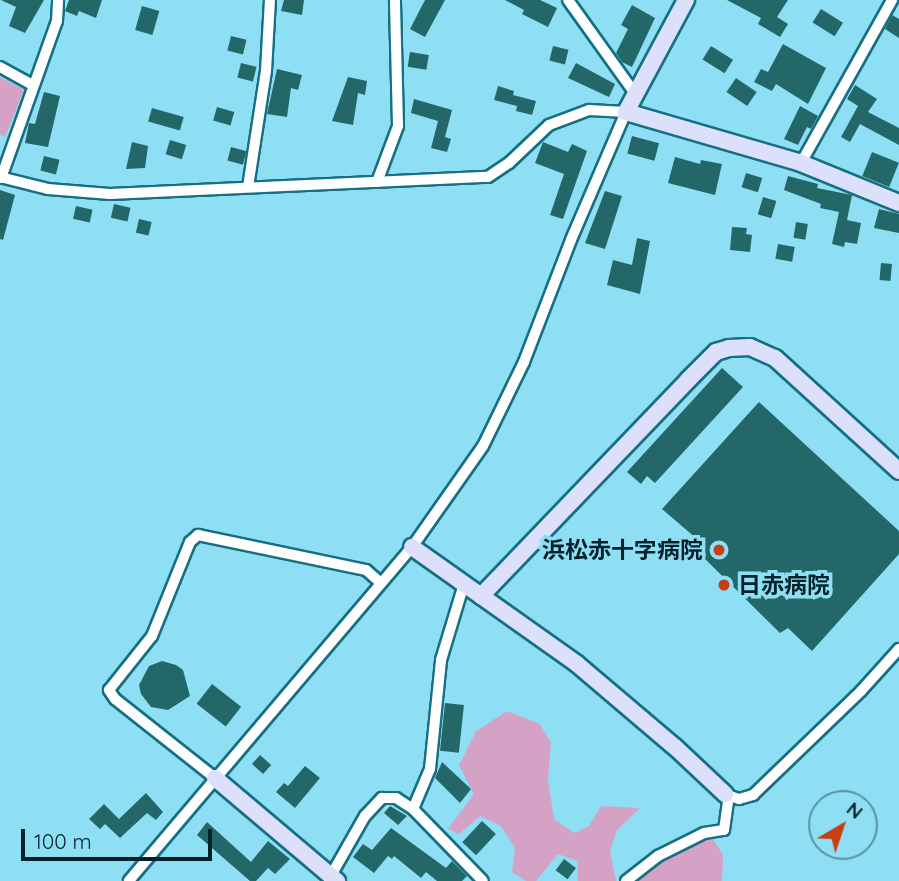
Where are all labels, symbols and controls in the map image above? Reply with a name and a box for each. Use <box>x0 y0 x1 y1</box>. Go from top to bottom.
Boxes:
place label: 浜松赤十字病院 <box>542 536 703 564</box>
marker: 浜松赤十字病院 <box>709 540 729 560</box>
place label: 日赤病院 <box>738 571 830 599</box>
marker: 日赤病院 <box>716 577 732 593</box>
north arrow <box>808 790 878 860</box>
text: N <box>842 797 868 824</box>
scale bar <box>24 814 215 858</box>
text: 100 m <box>34 828 92 854</box>

